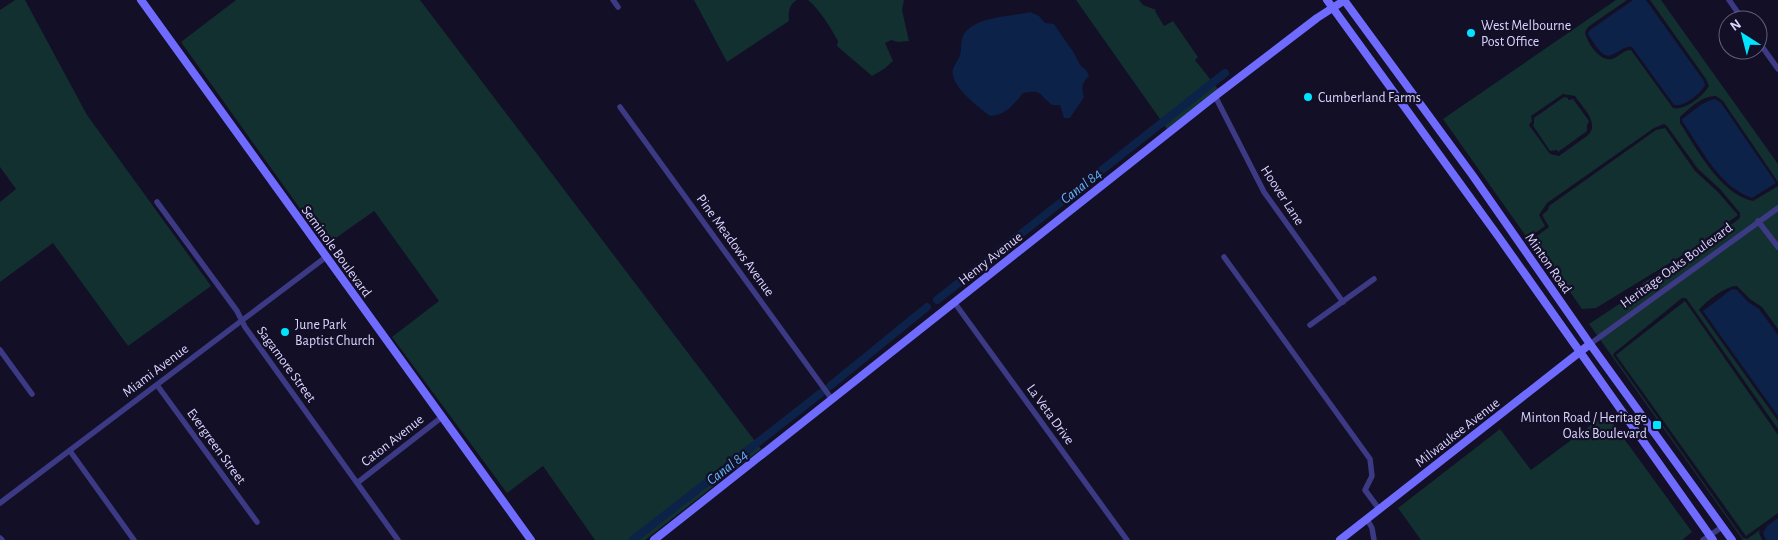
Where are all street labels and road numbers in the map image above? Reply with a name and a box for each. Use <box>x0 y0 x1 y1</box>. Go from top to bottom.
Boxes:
street label: Hoover Lane <box>1258 163 1306 228</box>
street label: Pine Meadows Avenue <box>694 192 777 299</box>
street label: Seminole Boulevard <box>299 203 374 300</box>
street label: Heritage Oaks Boulevard <box>1618 221 1735 311</box>
street label: Henry Avenue <box>956 230 1025 288</box>
street label: Minton Road <box>1522 231 1574 296</box>
street label: Sagamore Street <box>254 324 319 406</box>
street label: Miami Avenue <box>120 342 191 400</box>
street label: La Veta Drive <box>1024 382 1077 447</box>
street label: Milwaukee Avenue <box>1413 396 1502 470</box>
street label: Evergreen Street <box>184 406 249 487</box>
street label: Caton Avenue <box>359 412 427 469</box>

